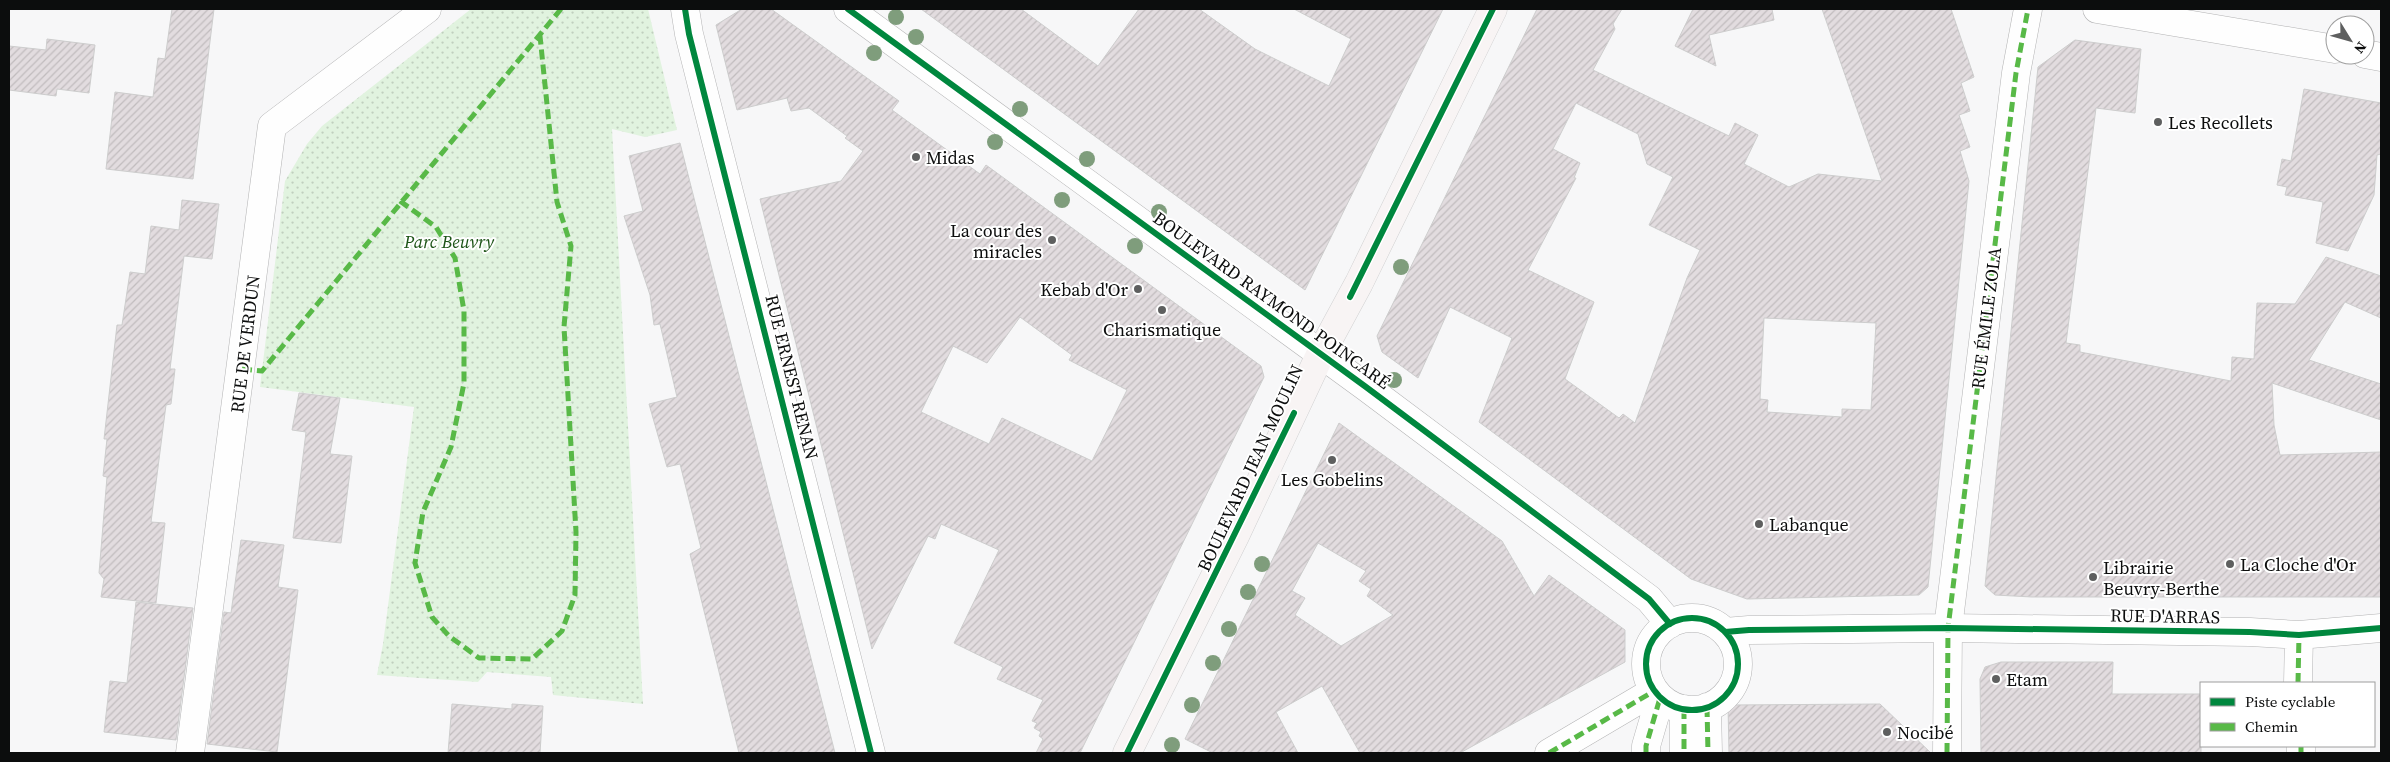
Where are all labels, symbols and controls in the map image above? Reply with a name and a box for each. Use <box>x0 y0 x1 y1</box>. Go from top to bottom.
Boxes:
north arrow <box>2325 15 2375 65</box>
text: N <box>2349 38 2371 58</box>
place label: Les Recollets <box>2168 110 2273 135</box>
marker: Les Recollets <box>2152 116 2164 128</box>
place label: Midas <box>926 145 975 170</box>
marker: Midas <box>910 151 922 163</box>
street label: BOULEVARD RAYMOND POINCARÉ <box>1148 205 1396 395</box>
place label: La cour des miracles <box>950 218 1042 264</box>
park label: Parc Beuvry <box>403 229 494 254</box>
marker: La cour des miracles <box>1046 234 1058 246</box>
street label: RUE ÉMILE ZOLA <box>1965 246 2007 390</box>
street label: RUE DE VERDUN <box>224 274 266 414</box>
place label: Kebab d'Or <box>1040 277 1128 302</box>
marker: Kebab d'Or <box>1132 283 1144 295</box>
street label: RUE ERNEST RENAN <box>759 292 825 462</box>
marker: Charismatique <box>1156 304 1168 316</box>
place label: Charismatique <box>1103 317 1221 342</box>
street label: BOULEVARD JEAN MOULIN <box>1191 360 1309 576</box>
marker: Les Gobelins <box>1326 454 1338 466</box>
place label: Les Gobelins <box>1281 467 1384 492</box>
place label: Labanque <box>1769 512 1849 537</box>
marker: Labanque <box>1753 518 1765 530</box>
place label: La Cloche d'Or <box>2240 552 2357 577</box>
place label: Librairie Beuvry-Berthe <box>2103 555 2219 601</box>
marker: La Cloche d'Or <box>2224 558 2236 570</box>
marker: Librairie Beuvry-Berthe <box>2087 571 2099 583</box>
street label: RUE D'ARRAS <box>2110 603 2220 629</box>
place label: Etam <box>2006 667 2048 692</box>
marker: Etam <box>1990 673 2002 685</box>
legend <box>2200 682 2375 747</box>
text: Piste cyclable <box>2245 691 2336 712</box>
text: Chemin <box>2245 716 2298 737</box>
place label: Nocibé <box>1897 720 1954 745</box>
marker: Nocibé <box>1881 726 1893 738</box>

